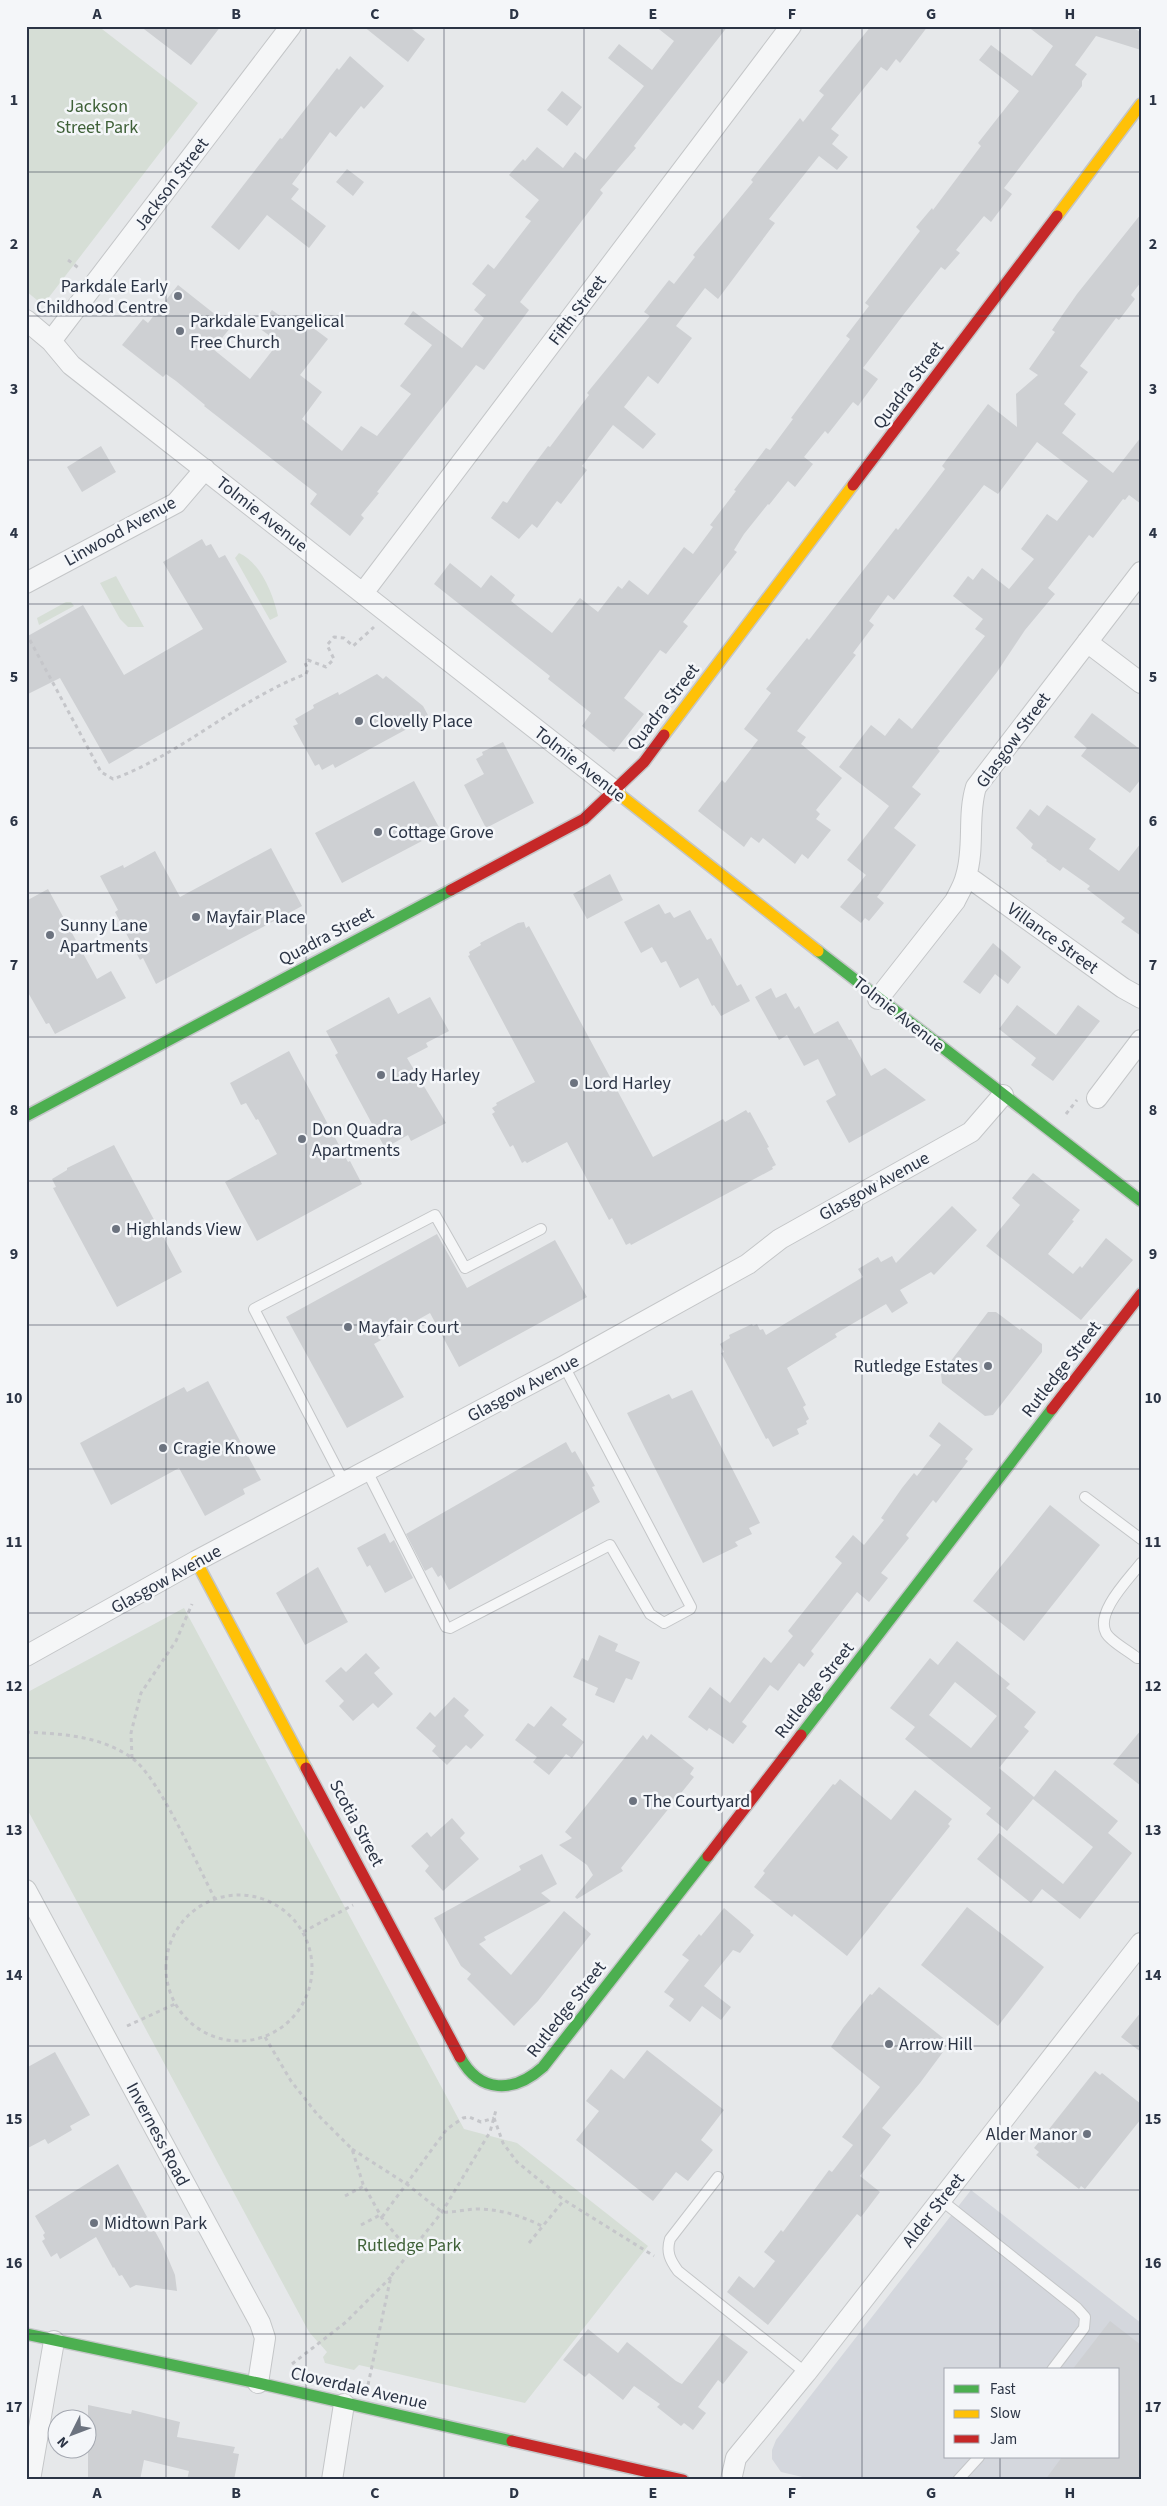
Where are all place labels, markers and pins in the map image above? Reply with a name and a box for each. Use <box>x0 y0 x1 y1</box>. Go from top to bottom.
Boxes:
place label: Parkdale Early Childhood Centre <box>36 274 169 320</box>
marker: Parkdale Early Childhood Centre <box>172 290 184 302</box>
place label: Parkdale Evangelical Free Church <box>190 309 344 355</box>
marker: Parkdale Evangelical Free Church <box>174 325 186 337</box>
place label: Clovelly Place <box>369 709 473 734</box>
marker: Clovelly Place <box>353 715 365 727</box>
place label: Cottage Grove <box>388 820 494 845</box>
marker: Cottage Grove <box>372 826 384 838</box>
place label: Mayfair Place <box>206 905 305 930</box>
marker: Mayfair Place <box>190 911 202 923</box>
place label: Sunny Lane Apartments <box>60 913 148 959</box>
marker: Sunny Lane Apartments <box>44 929 56 941</box>
place label: Lady Harley <box>391 1063 480 1088</box>
marker: Lady Harley <box>375 1069 387 1081</box>
place label: Lord Harley <box>584 1071 672 1096</box>
marker: Lord Harley <box>568 1077 580 1089</box>
place label: Don Quadra Apartments <box>312 1117 402 1163</box>
marker: Don Quadra Apartments <box>296 1133 308 1145</box>
place label: Highlands View <box>126 1217 241 1242</box>
marker: Highlands View <box>110 1223 122 1235</box>
place label: Mayfair Court <box>358 1315 459 1340</box>
marker: Mayfair Court <box>342 1321 354 1333</box>
place label: Rutledge Estates <box>854 1354 978 1379</box>
marker: Rutledge Estates <box>982 1360 994 1372</box>
place label: Cragie Knowe <box>173 1436 276 1461</box>
marker: Cragie Knowe <box>157 1442 169 1454</box>
place label: The Courtyard <box>643 1789 750 1814</box>
marker: The Courtyard <box>627 1795 639 1807</box>
place label: Arrow Hill <box>899 2032 973 2057</box>
marker: Arrow Hill <box>883 2038 895 2050</box>
place label: Alder Manor <box>986 2122 1078 2147</box>
marker: Alder Manor <box>1081 2128 1093 2140</box>
place label: Midtown Park <box>104 2211 207 2236</box>
marker: Midtown Park <box>88 2217 100 2229</box>

